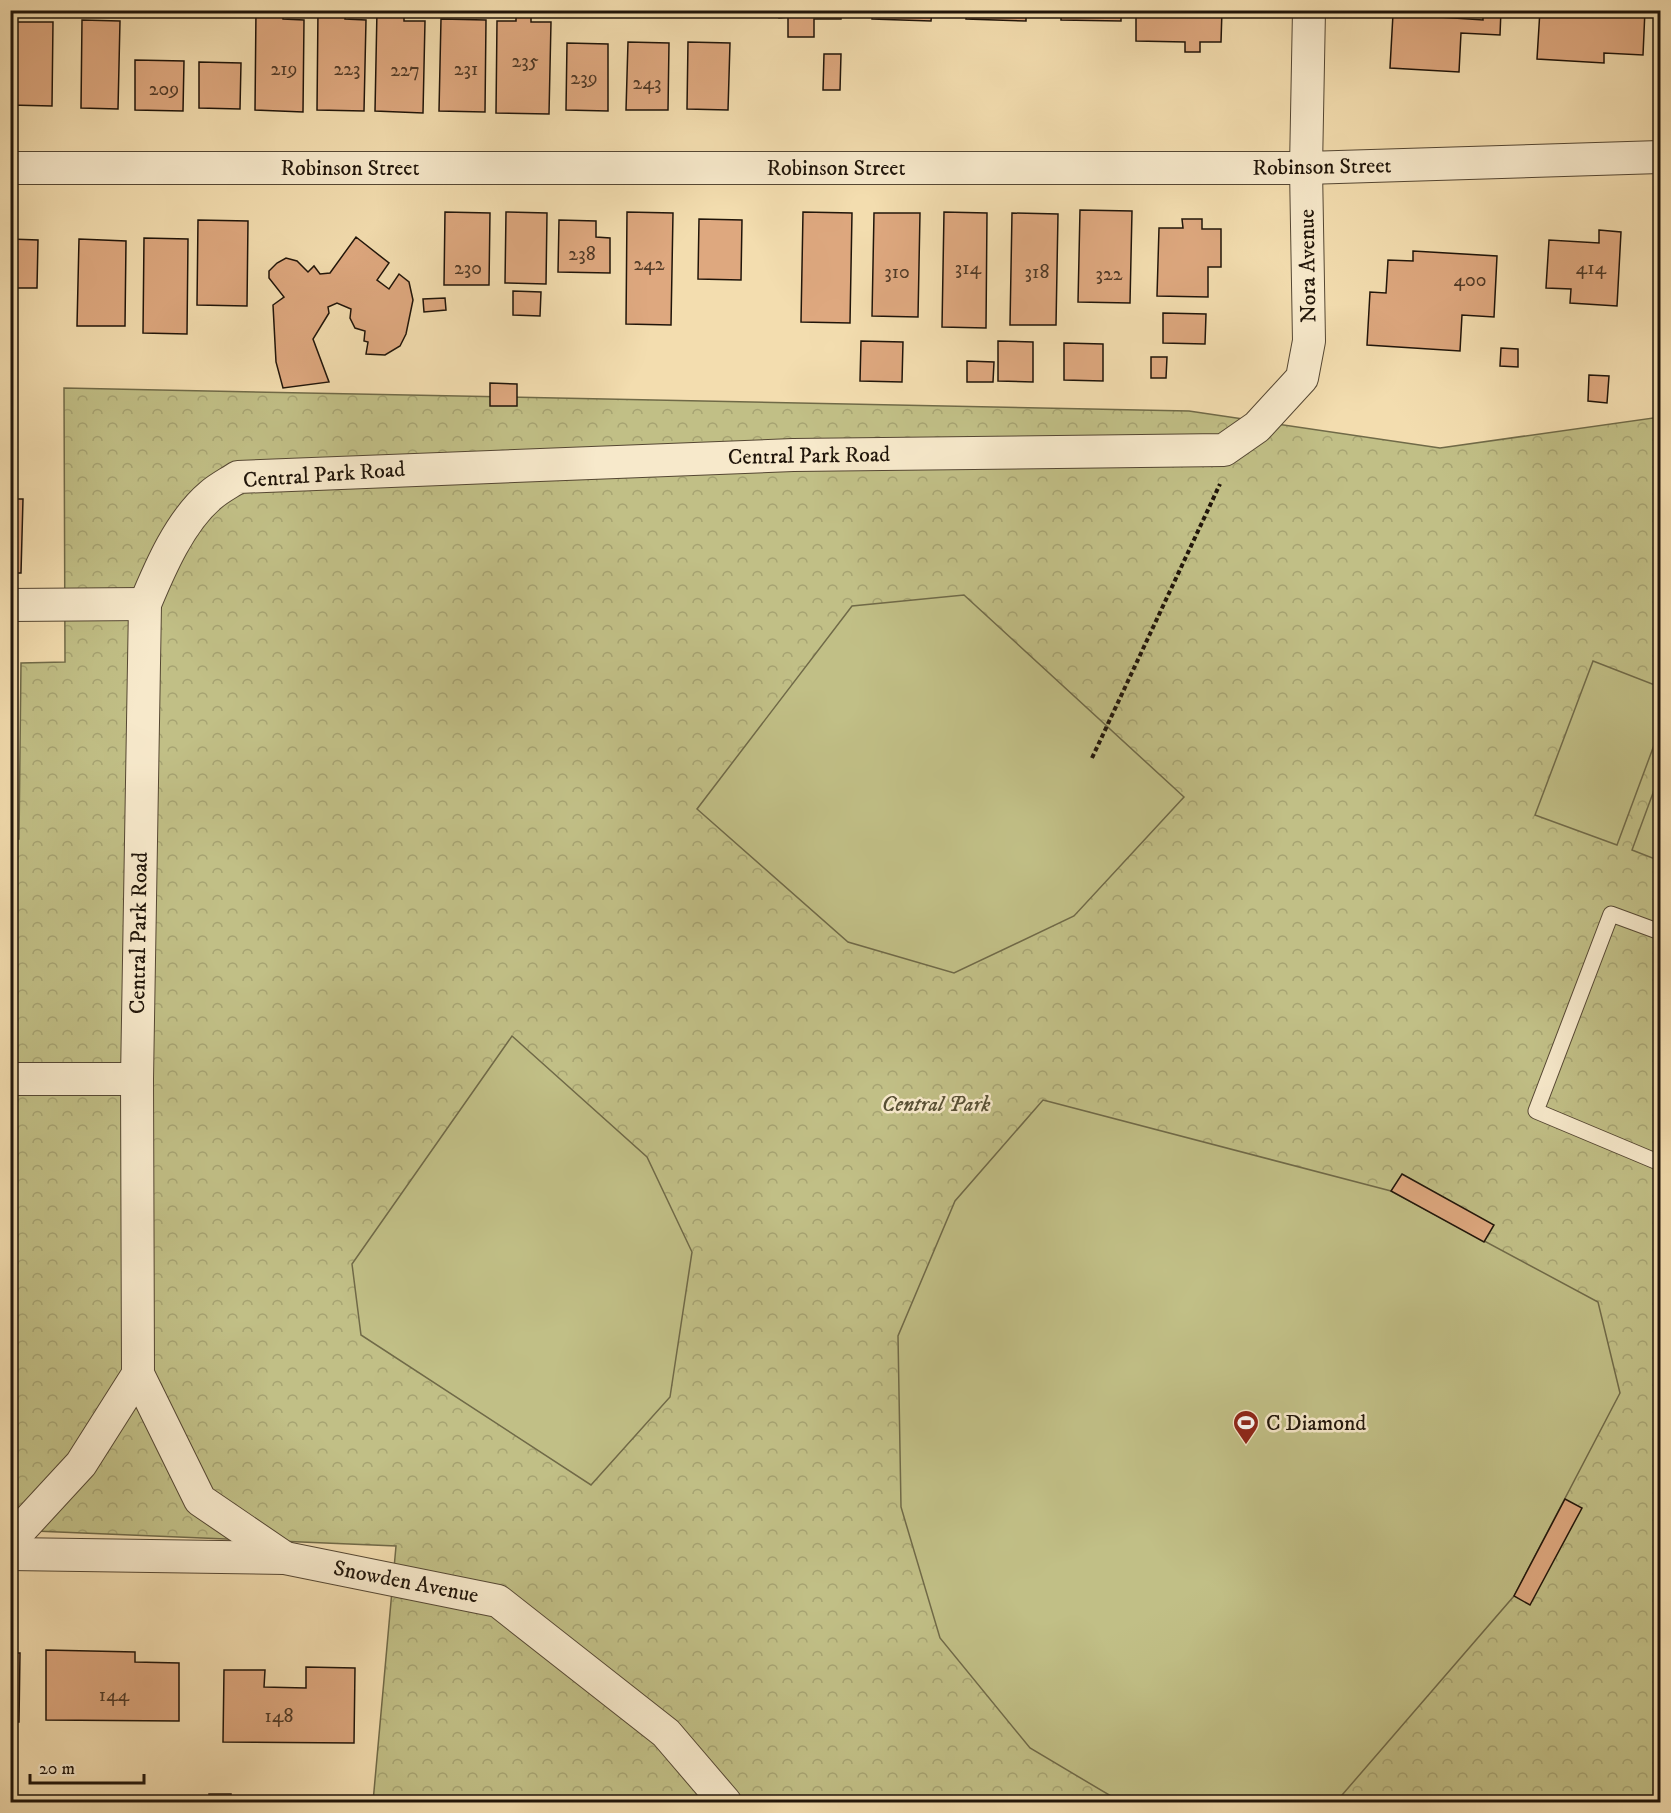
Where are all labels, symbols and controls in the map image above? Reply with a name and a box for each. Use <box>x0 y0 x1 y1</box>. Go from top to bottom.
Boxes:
house number: 235 <box>511 49 539 74</box>
house number: 219 <box>270 57 298 82</box>
house number: 223 <box>333 57 361 82</box>
house number: 231 <box>454 57 478 82</box>
house number: 227 <box>390 58 420 83</box>
house number: 239 <box>570 66 598 91</box>
house number: 243 <box>633 71 661 96</box>
house number: 209 <box>149 77 179 102</box>
street label: Robinson Street <box>1252 152 1392 182</box>
street label: Robinson Street <box>281 155 420 182</box>
street label: Robinson Street <box>767 155 906 182</box>
street label: Nora Avenue <box>1294 209 1322 323</box>
house number: 238 <box>568 242 596 267</box>
house number: 242 <box>633 252 665 277</box>
house number: 230 <box>454 256 482 281</box>
house number: 314 <box>955 256 982 281</box>
house number: 414 <box>1576 256 1607 281</box>
house number: 310 <box>884 260 910 285</box>
house number: 318 <box>1025 260 1049 285</box>
house number: 322 <box>1095 262 1123 287</box>
house number: 400 <box>1453 268 1487 293</box>
street label: Central Park Road <box>728 441 890 471</box>
street label: Central Park Road <box>242 456 406 494</box>
street label: Central Park Road <box>124 852 154 1014</box>
park label: Central Park <box>882 1091 991 1118</box>
sports icon: C Diamond <box>1231 1408 1261 1446</box>
place label: C Diamond <box>1266 1410 1366 1437</box>
street label: Snowden Avenue <box>331 1555 481 1609</box>
house number: 144 <box>99 1683 130 1708</box>
house number: 148 <box>265 1704 293 1729</box>
scale bar <box>30 1747 144 1785</box>
text: 20 m <box>39 1758 75 1780</box>

